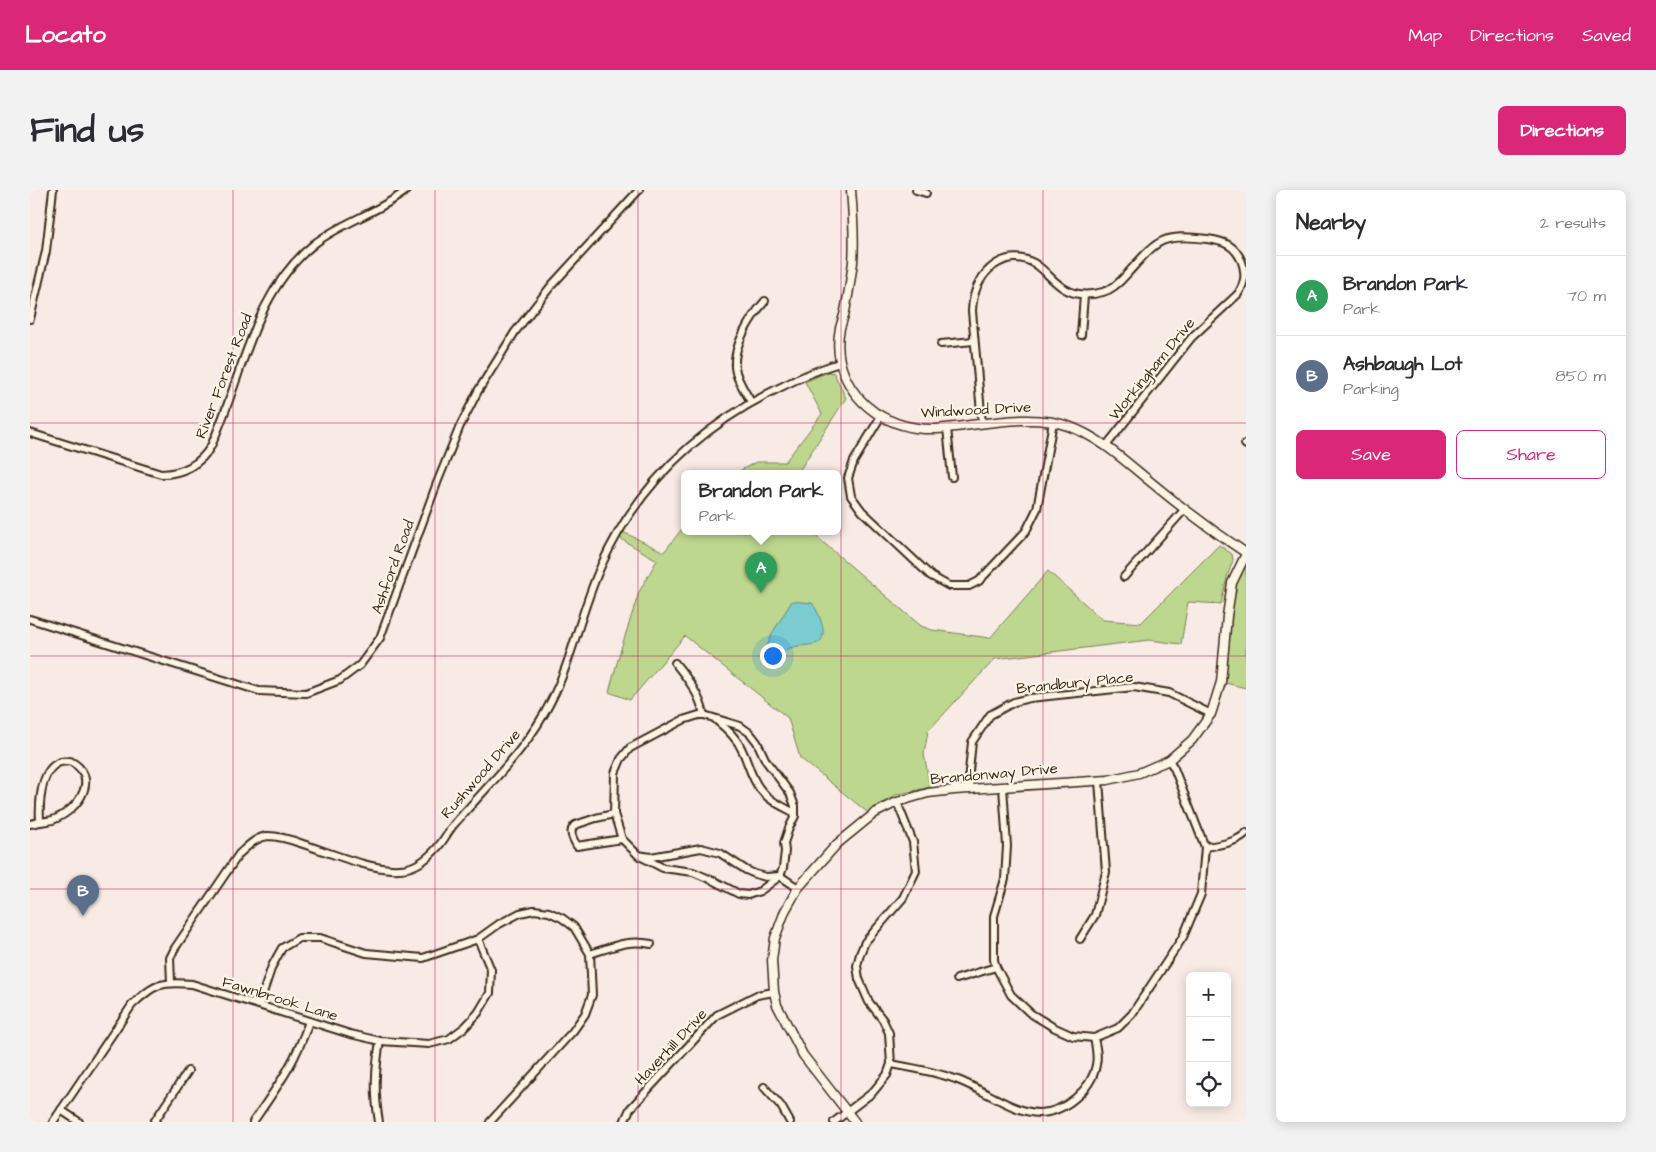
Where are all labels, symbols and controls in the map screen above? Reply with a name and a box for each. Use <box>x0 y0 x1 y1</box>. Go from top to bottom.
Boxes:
text: Locato <box>25 18 106 52</box>
text: Map <box>1408 23 1442 48</box>
text: Directions <box>1470 23 1554 48</box>
text: Saved <box>1582 23 1631 48</box>
text: Find us <box>30 106 144 155</box>
button: Directions <box>1498 106 1626 155</box>
text: Nearby <box>1296 208 1366 237</box>
text: 2 results <box>1540 212 1606 234</box>
text: Brandon Park <box>1343 271 1468 298</box>
text: A <box>1307 285 1317 307</box>
text: 70 m <box>1567 285 1606 307</box>
text: Park <box>1343 298 1380 320</box>
street label: River Forest Road <box>190 310 258 442</box>
street label: Workingham Drive <box>1104 313 1201 425</box>
text: Ashbaugh Lot <box>1343 351 1462 378</box>
text: B <box>1306 365 1318 387</box>
text: 850 m <box>1555 365 1606 387</box>
text: Parking <box>1343 378 1399 400</box>
street label: Windwood Drive <box>920 397 1032 423</box>
button: Save <box>1296 430 1446 479</box>
button: Share <box>1456 430 1606 479</box>
popup <box>681 470 841 535</box>
text: Brandon Park <box>699 478 823 505</box>
text: Park <box>699 505 736 527</box>
street label: Ashford Road <box>366 517 420 617</box>
pin: A <box>745 552 777 593</box>
your location <box>760 643 786 669</box>
street label: Brandbury Place <box>1015 666 1135 701</box>
street label: Rushwood Drive <box>436 725 526 823</box>
street label: Brandonway Drive <box>929 758 1059 791</box>
pin: B <box>67 875 99 916</box>
street label: Fawnbrook Lane <box>220 971 340 1027</box>
map controls <box>1186 972 1231 1107</box>
button: + <box>1186 972 1231 1017</box>
street label: Haverhill Drive <box>630 1004 712 1090</box>
button: − <box>1186 1017 1231 1062</box>
button: locate <box>1186 1062 1231 1107</box>

